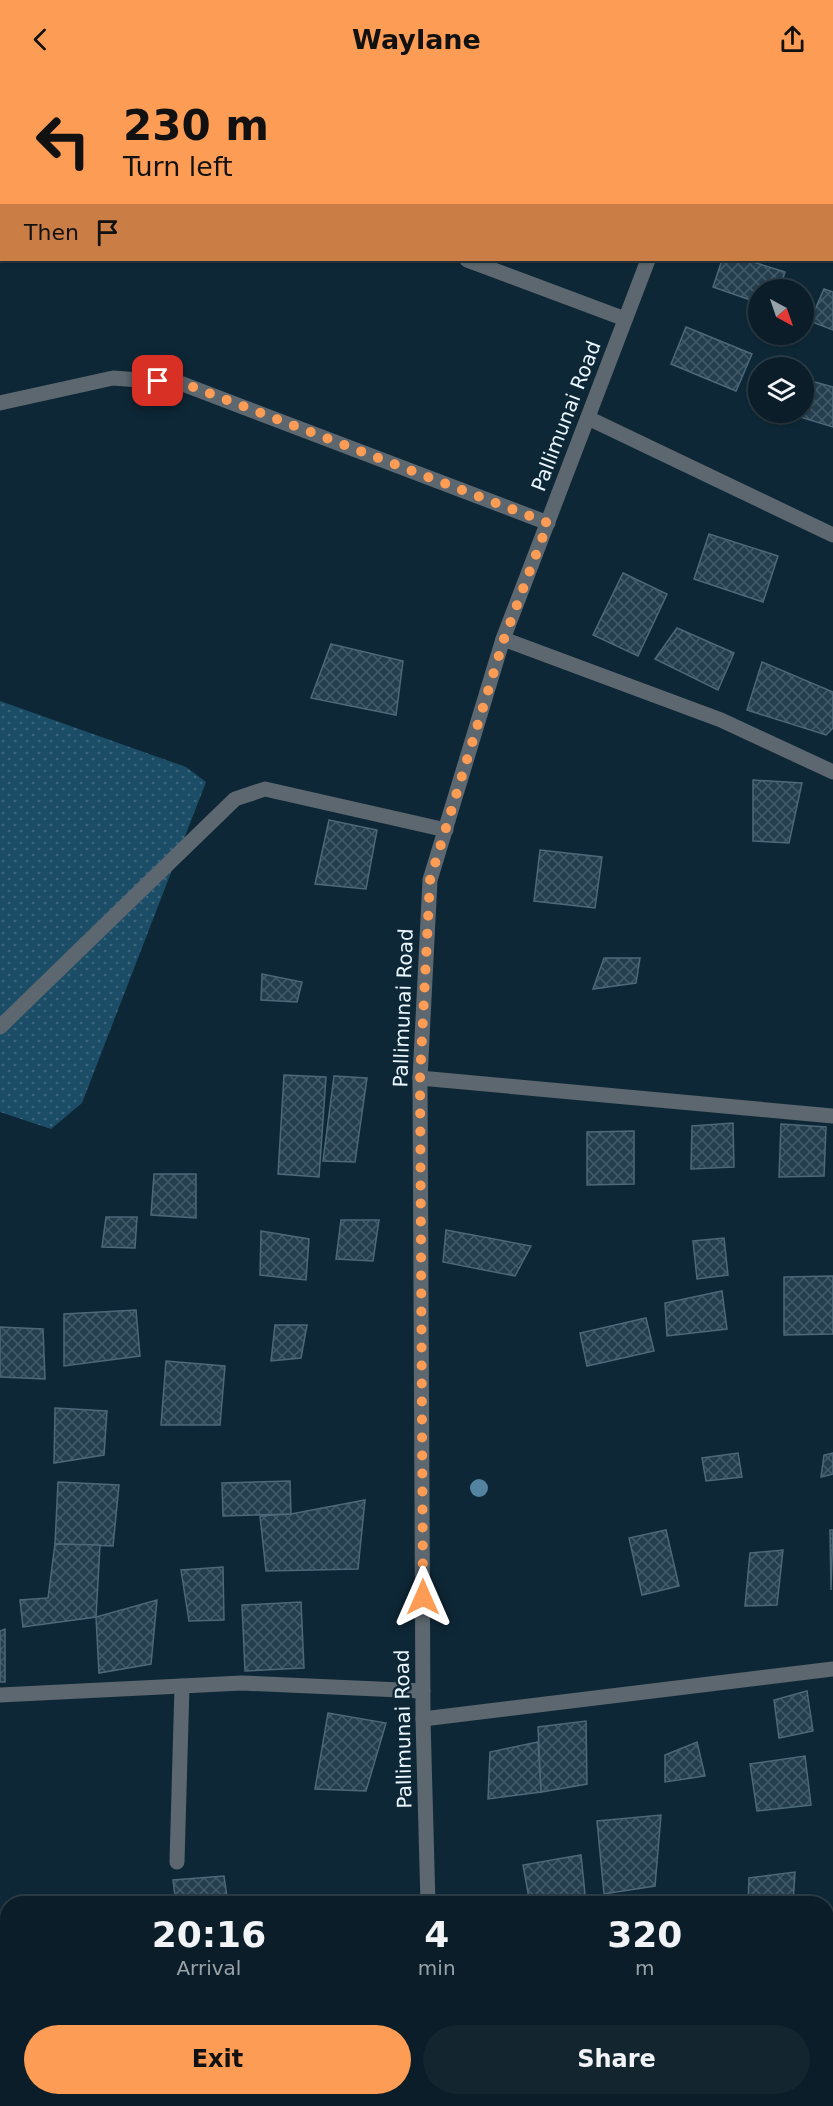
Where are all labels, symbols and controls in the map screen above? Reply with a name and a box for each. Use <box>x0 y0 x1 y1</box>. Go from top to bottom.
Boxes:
icon: back <box>24 23 57 56</box>
icon: share <box>776 23 809 56</box>
text: Waylane <box>352 24 481 55</box>
text: 230 m <box>123 101 269 150</box>
icon: left <box>24 102 102 180</box>
text: Turn left <box>123 151 233 182</box>
icon: arrive <box>91 216 124 249</box>
text: Then <box>24 220 79 245</box>
north arrow <box>748 279 814 345</box>
map controls <box>748 279 814 423</box>
street label: Pallimunai Road <box>526 337 606 495</box>
pin <box>132 355 183 406</box>
button: layers <box>748 357 814 423</box>
icon: arrive <box>141 364 174 397</box>
street label: Pallimunai Road <box>388 928 418 1088</box>
position arrow <box>391 1565 455 1629</box>
street label: Pallimunai Road <box>390 1649 416 1809</box>
text: 20:16 <box>152 1914 266 1955</box>
text: 4 <box>424 1914 449 1955</box>
text: 320 <box>607 1914 682 1955</box>
text: Arrival <box>176 1956 241 1980</box>
text: min <box>418 1956 456 1980</box>
text: m <box>635 1956 655 1980</box>
button: Exit <box>24 2025 411 2094</box>
button: Share <box>423 2025 810 2094</box>

